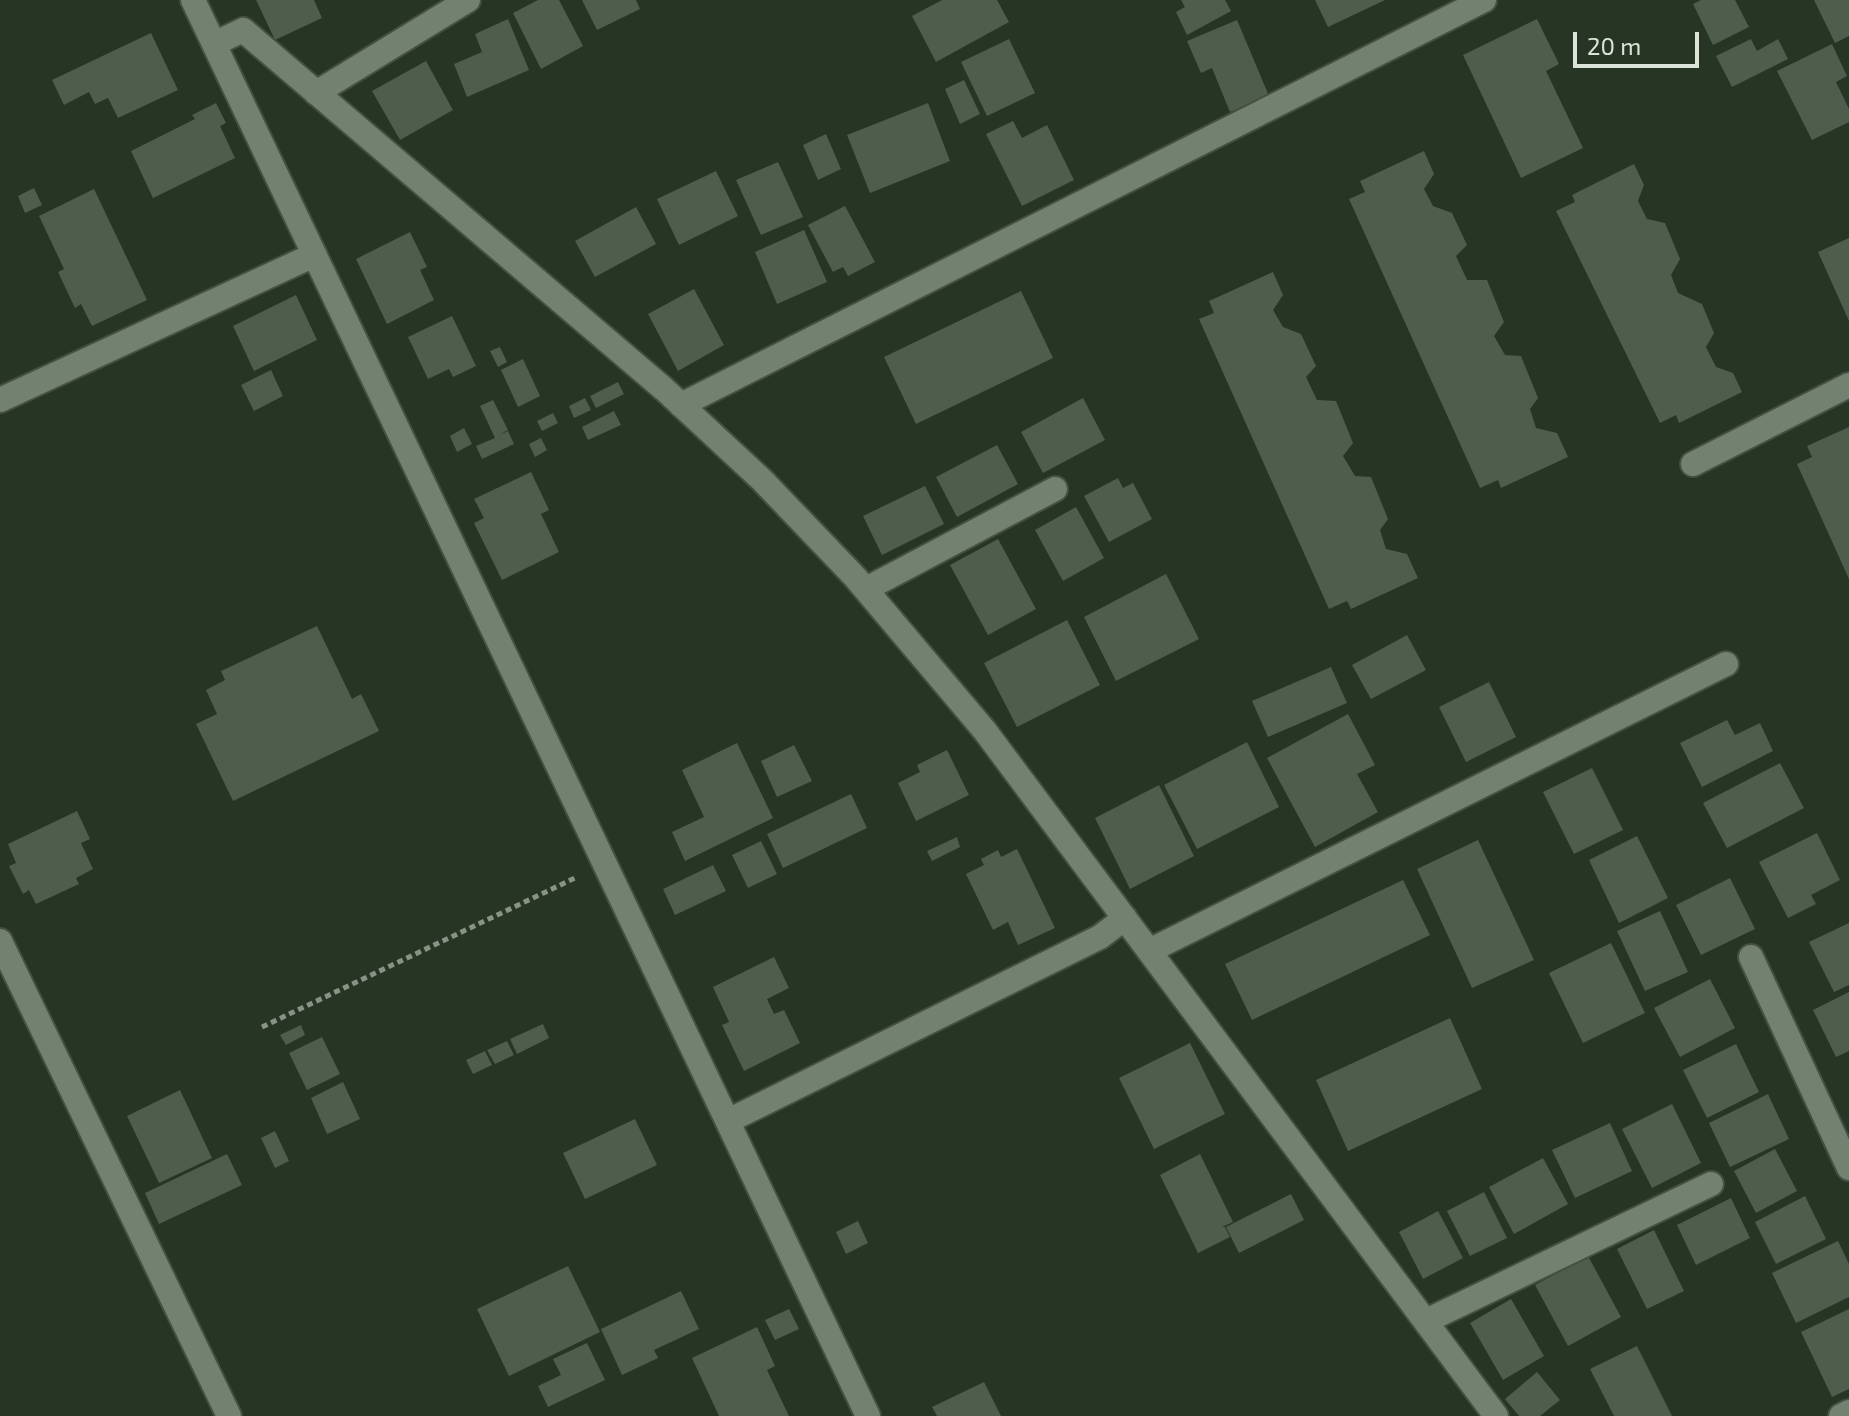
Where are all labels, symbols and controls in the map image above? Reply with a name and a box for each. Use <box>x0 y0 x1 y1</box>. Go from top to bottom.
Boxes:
scale bar <box>1577 16 1703 66</box>
text: 20 m <box>1587 31 1641 60</box>

